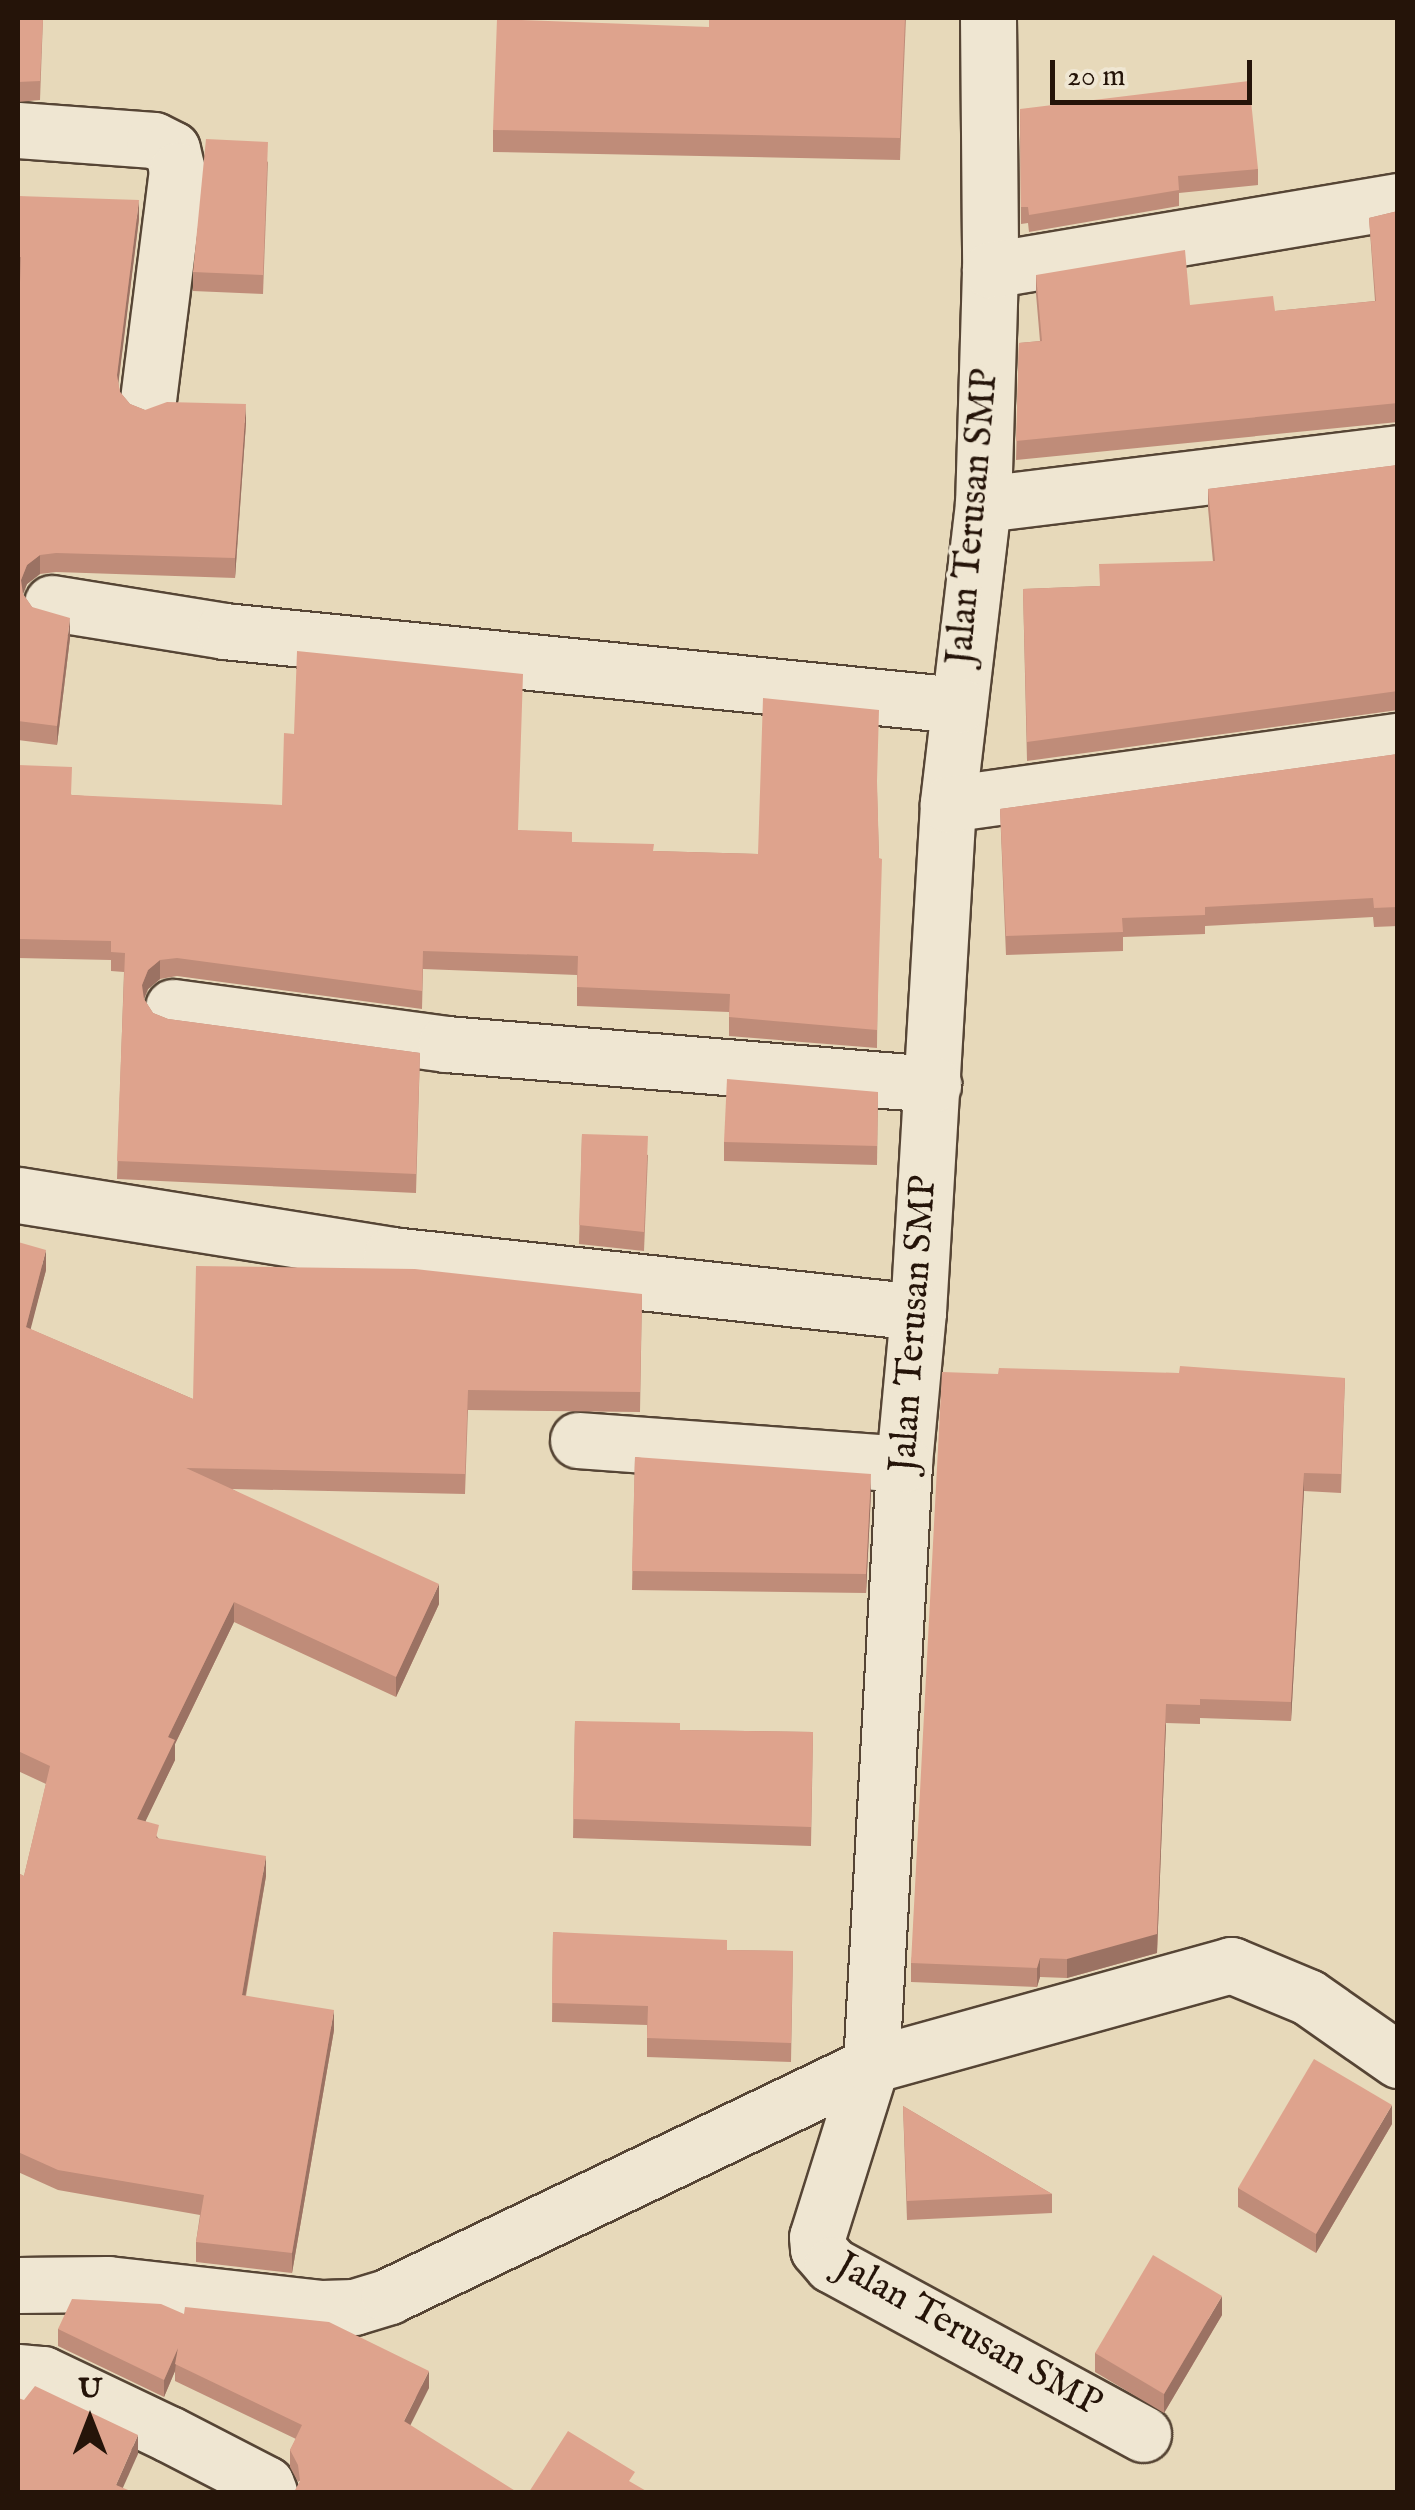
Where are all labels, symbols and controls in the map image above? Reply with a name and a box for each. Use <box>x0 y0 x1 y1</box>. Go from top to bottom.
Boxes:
scale bar <box>1055 40 1258 102</box>
text: 20 m <box>1067 58 1126 96</box>
street label: Jalan Terusan SMP <box>938 367 1010 667</box>
street label: Jalan Terusan SMP <box>882 1174 948 1474</box>
street label: Jalan Terusan SMP <box>827 2244 1109 2428</box>
north arrow <box>40 2370 140 2470</box>
text: U <box>78 2372 102 2407</box>

